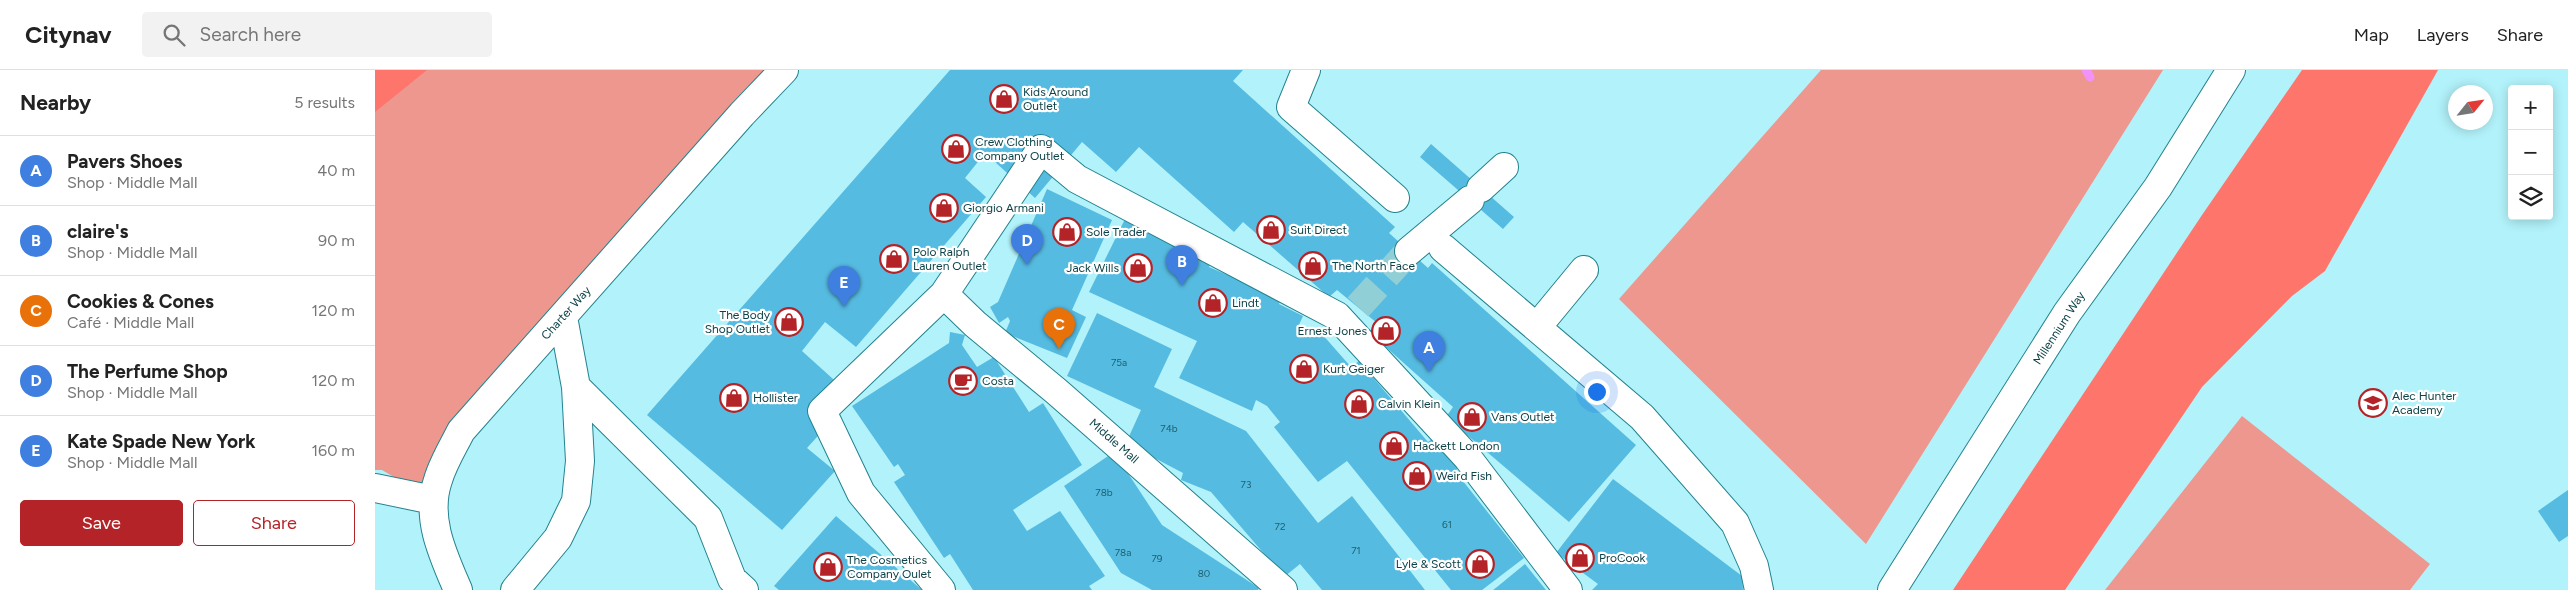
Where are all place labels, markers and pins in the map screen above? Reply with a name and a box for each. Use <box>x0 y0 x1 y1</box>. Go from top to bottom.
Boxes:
shop icon: Kids Around Outlet <box>989 84 1019 114</box>
place label: Kids Around Outlet <box>1023 85 1088 113</box>
shop icon: Crew Clothing Company Outlet <box>941 134 971 164</box>
place label: Crew Clothing Company Outlet <box>975 135 1065 163</box>
shop icon: Giorgio Armani <box>929 193 959 223</box>
place label: Giorgio Armani <box>963 201 1044 215</box>
shop icon: Suit Direct <box>1256 215 1286 245</box>
shop icon: Sole Trader <box>1052 217 1082 247</box>
place label: Suit Direct <box>1290 223 1347 237</box>
pin: D <box>1011 224 1043 265</box>
place label: Sole Trader <box>1086 225 1146 239</box>
shop icon: Polo Ralph Lauren Outlet <box>879 244 909 274</box>
place label: Polo Ralph Lauren Outlet <box>913 245 987 273</box>
pin: B <box>1166 245 1198 286</box>
shop icon: The North Face <box>1298 251 1328 281</box>
shop icon: Jack Wills <box>1123 253 1153 283</box>
place label: The North Face <box>1332 259 1415 273</box>
place label: Jack Wills <box>1066 261 1119 275</box>
pin: E <box>828 266 860 307</box>
shop icon: Lindt <box>1198 288 1228 318</box>
place label: Lindt <box>1232 296 1260 310</box>
shop icon: The Body Shop Outlet <box>774 307 804 337</box>
place label: The Body Shop Outlet <box>705 308 771 336</box>
pin: C <box>1043 308 1075 349</box>
shop icon: Ernest Jones <box>1371 316 1401 346</box>
place label: Ernest Jones <box>1298 324 1367 338</box>
pin: A <box>1413 331 1445 372</box>
shop icon: Kurt Geiger <box>1289 354 1319 384</box>
place label: Kurt Geiger <box>1323 362 1385 376</box>
cafe icon: Costa <box>948 366 978 396</box>
place label: Costa <box>982 374 1014 388</box>
shop icon: Hollister <box>719 383 749 413</box>
school or university icon: Alec Hunter Academy <box>2358 388 2388 418</box>
shop icon: Calvin Klein <box>1344 389 1374 419</box>
place label: Alec Hunter Academy <box>2392 389 2456 417</box>
place label: Hollister <box>753 391 798 405</box>
place label: Calvin Klein <box>1378 397 1440 411</box>
shop icon: Vans Outlet <box>1457 402 1487 432</box>
place label: Vans Outlet <box>1491 410 1555 424</box>
shop icon: Hackett London <box>1379 431 1409 461</box>
place label: Hackett London <box>1413 439 1500 453</box>
shop icon: Weird Fish <box>1402 461 1432 491</box>
place label: Weird Fish <box>1436 469 1492 483</box>
shop icon: ProCook <box>1565 543 1595 573</box>
shop icon: Lyle & Scott <box>1465 549 1495 579</box>
place label: ProCook <box>1599 551 1645 565</box>
shop icon: The Cosmetics Company Oulet <box>813 552 843 582</box>
place label: The Cosmetics Company Oulet <box>847 553 932 581</box>
place label: Lyle & Scott <box>1396 557 1461 571</box>

